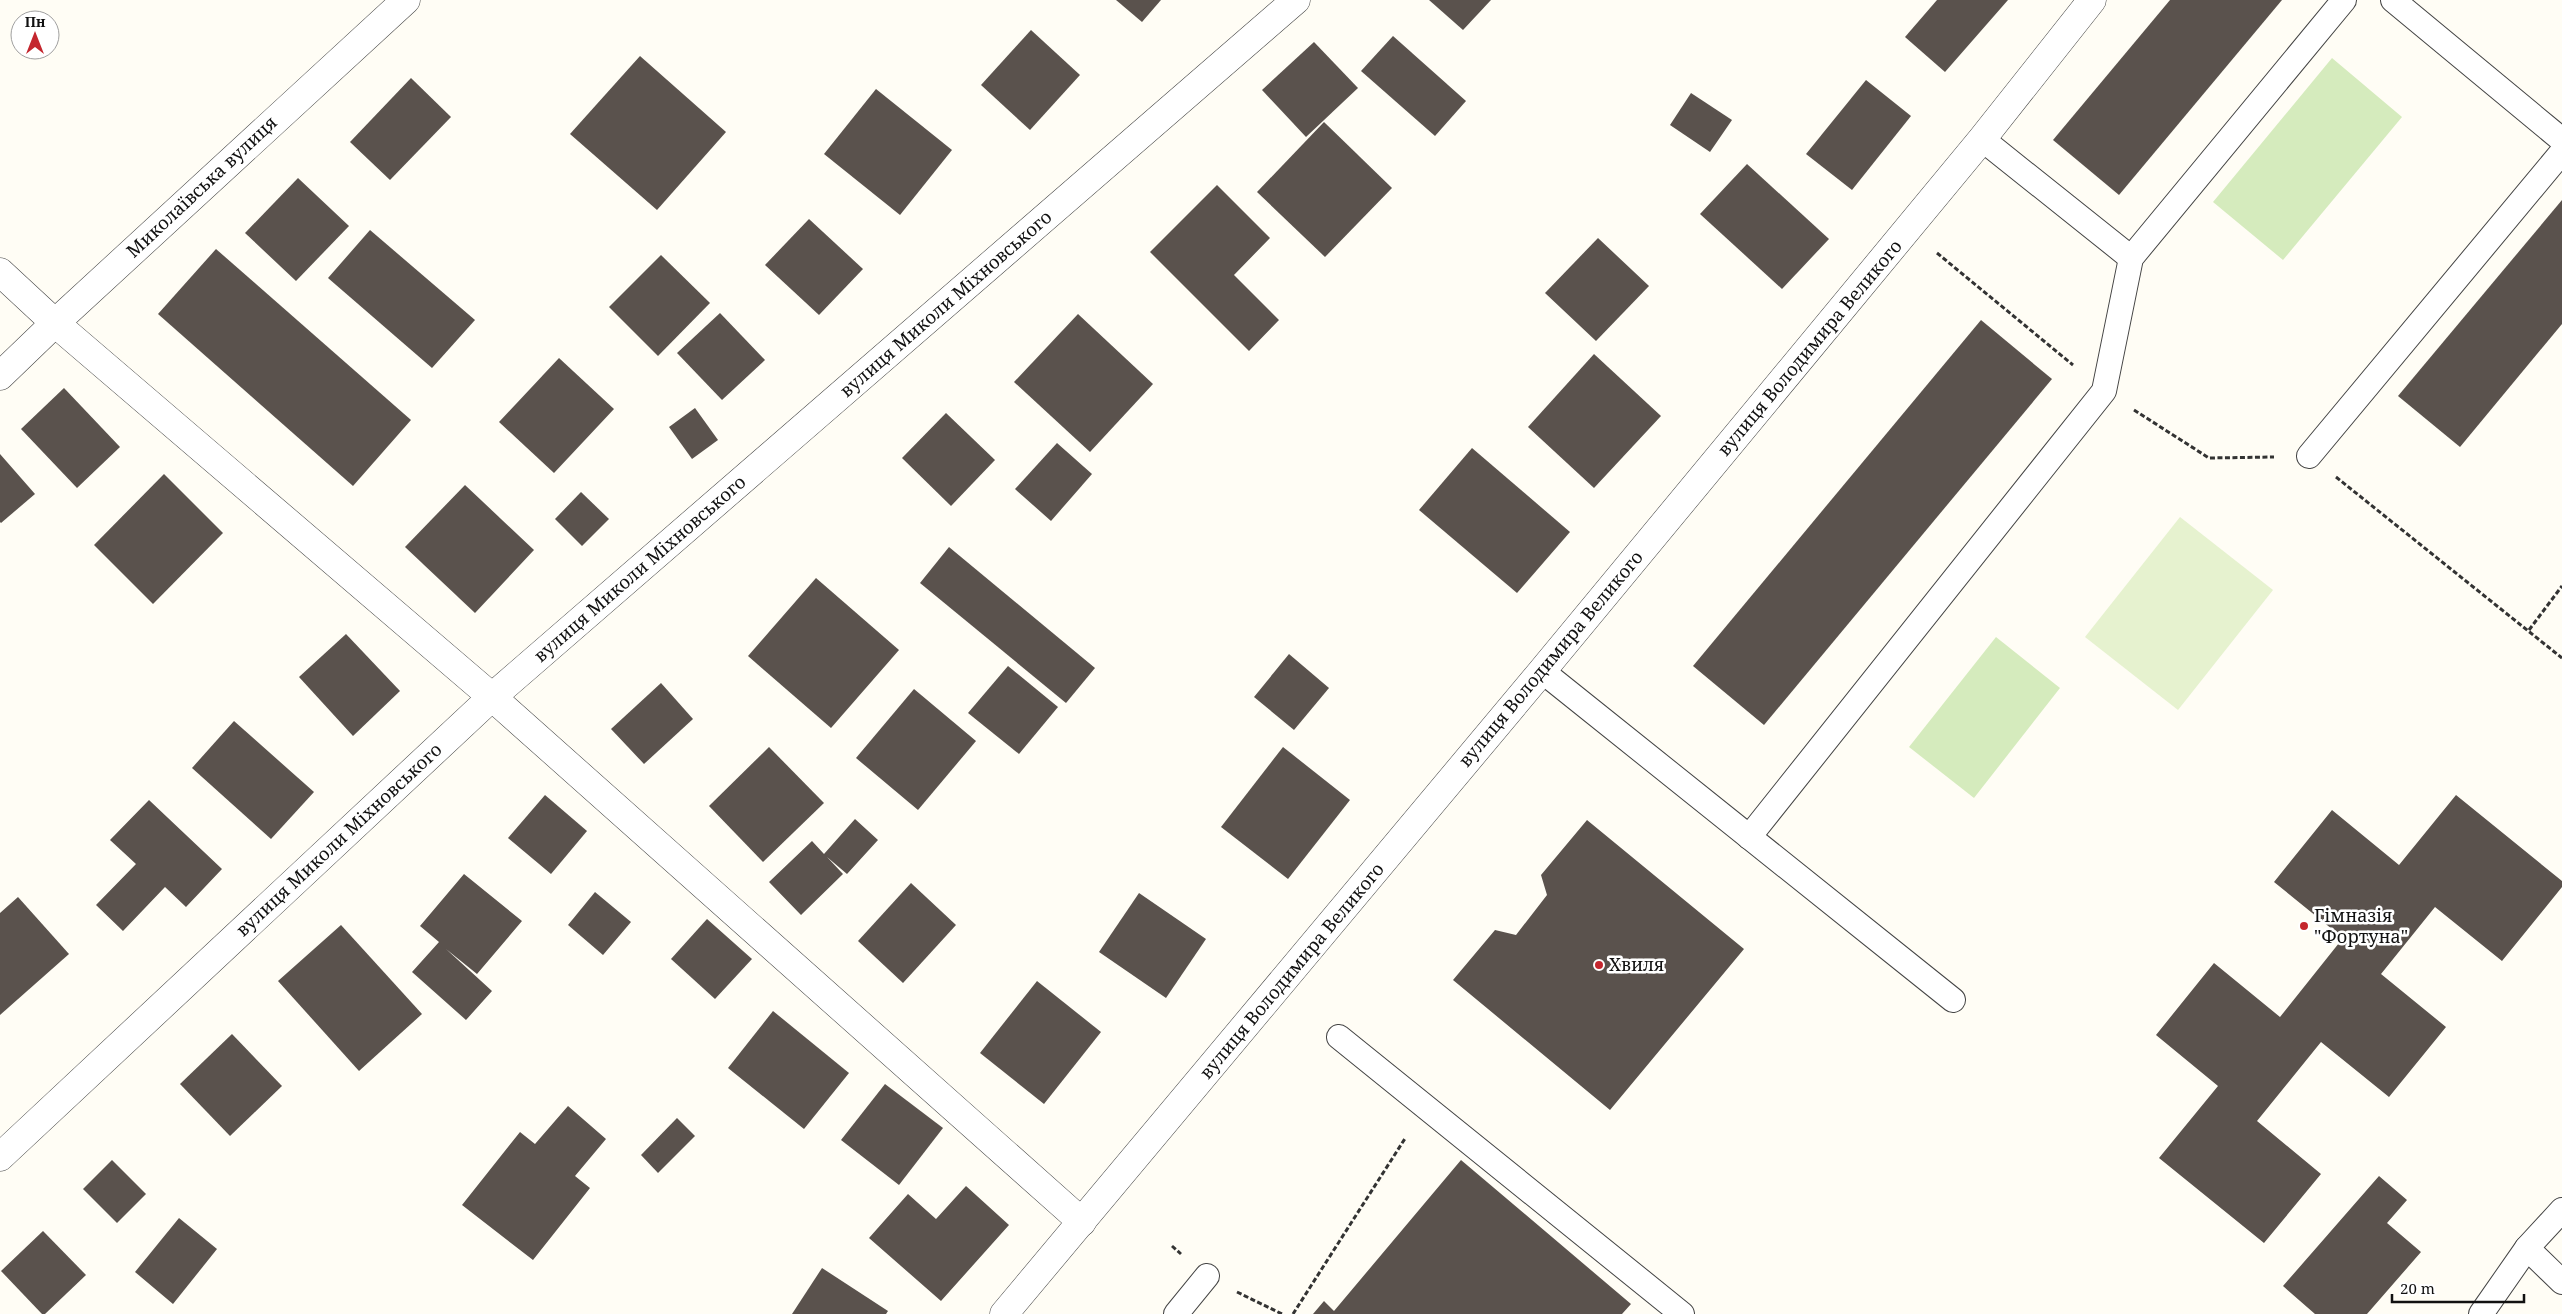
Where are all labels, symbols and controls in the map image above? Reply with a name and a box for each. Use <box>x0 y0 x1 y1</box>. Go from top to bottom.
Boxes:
north arrow <box>10 10 60 60</box>
text: Пн <box>25 12 46 31</box>
street label: Миколаївська вулиця <box>121 110 282 262</box>
street label: вулиця Миколи Міхновського <box>834 205 1056 402</box>
street label: вулиця Володимира Великого <box>1712 234 1907 460</box>
street label: вулиця Миколи Міхновського <box>528 470 750 667</box>
street label: вулиця Володимира Великого <box>1453 545 1648 771</box>
street label: вулиця Миколи Міхновського <box>230 737 446 941</box>
street label: вулиця Володимира Великого <box>1194 857 1389 1083</box>
place label: Гімназія "Фортуна" <box>2314 903 2408 948</box>
marker: Гімназія "Фортуна" <box>2298 920 2310 932</box>
place label: Хвиля <box>1609 952 1664 976</box>
marker: Хвиля <box>1593 959 1605 971</box>
scale bar <box>2392 1272 2524 1304</box>
text: 20 m <box>2400 1278 2435 1298</box>

